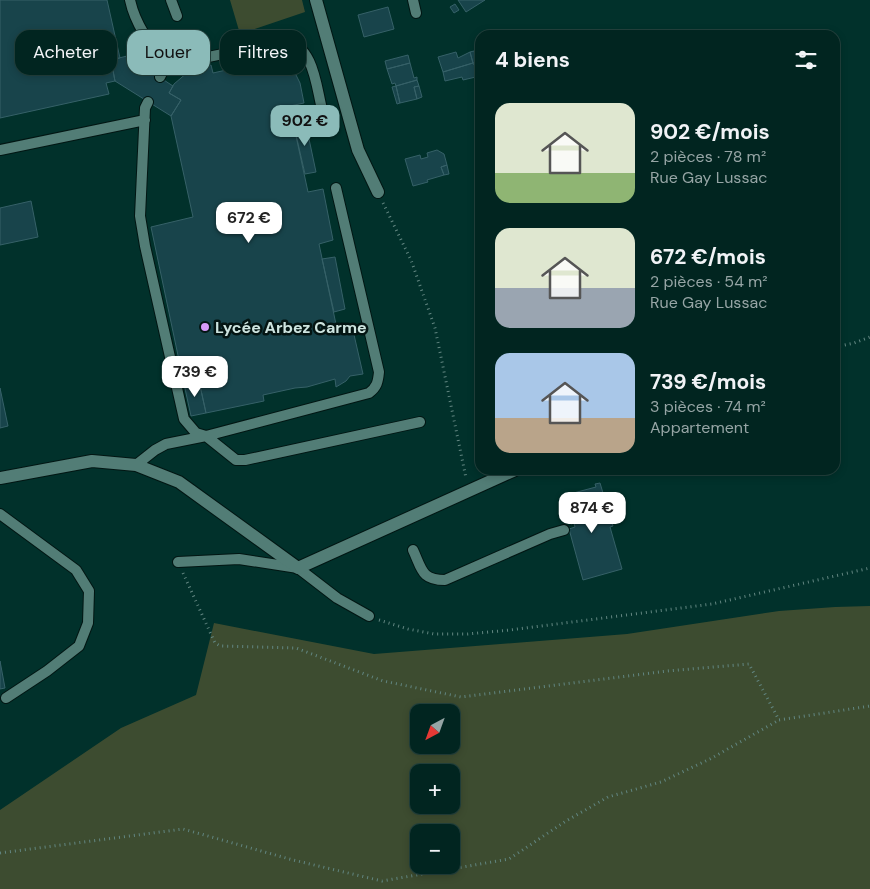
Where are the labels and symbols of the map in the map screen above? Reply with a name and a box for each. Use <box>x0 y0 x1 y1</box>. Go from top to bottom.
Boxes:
pin: 902 € <box>270 104 340 147</box>
pin: 672 € <box>214 202 284 244</box>
place label: Lycée Arbez Carme <box>215 317 367 338</box>
marker: Lycée Arbez Carme <box>199 321 211 333</box>
pin: 739 € <box>160 356 230 398</box>
pin: 874 € <box>557 492 627 534</box>
north arrow <box>410 704 460 754</box>

